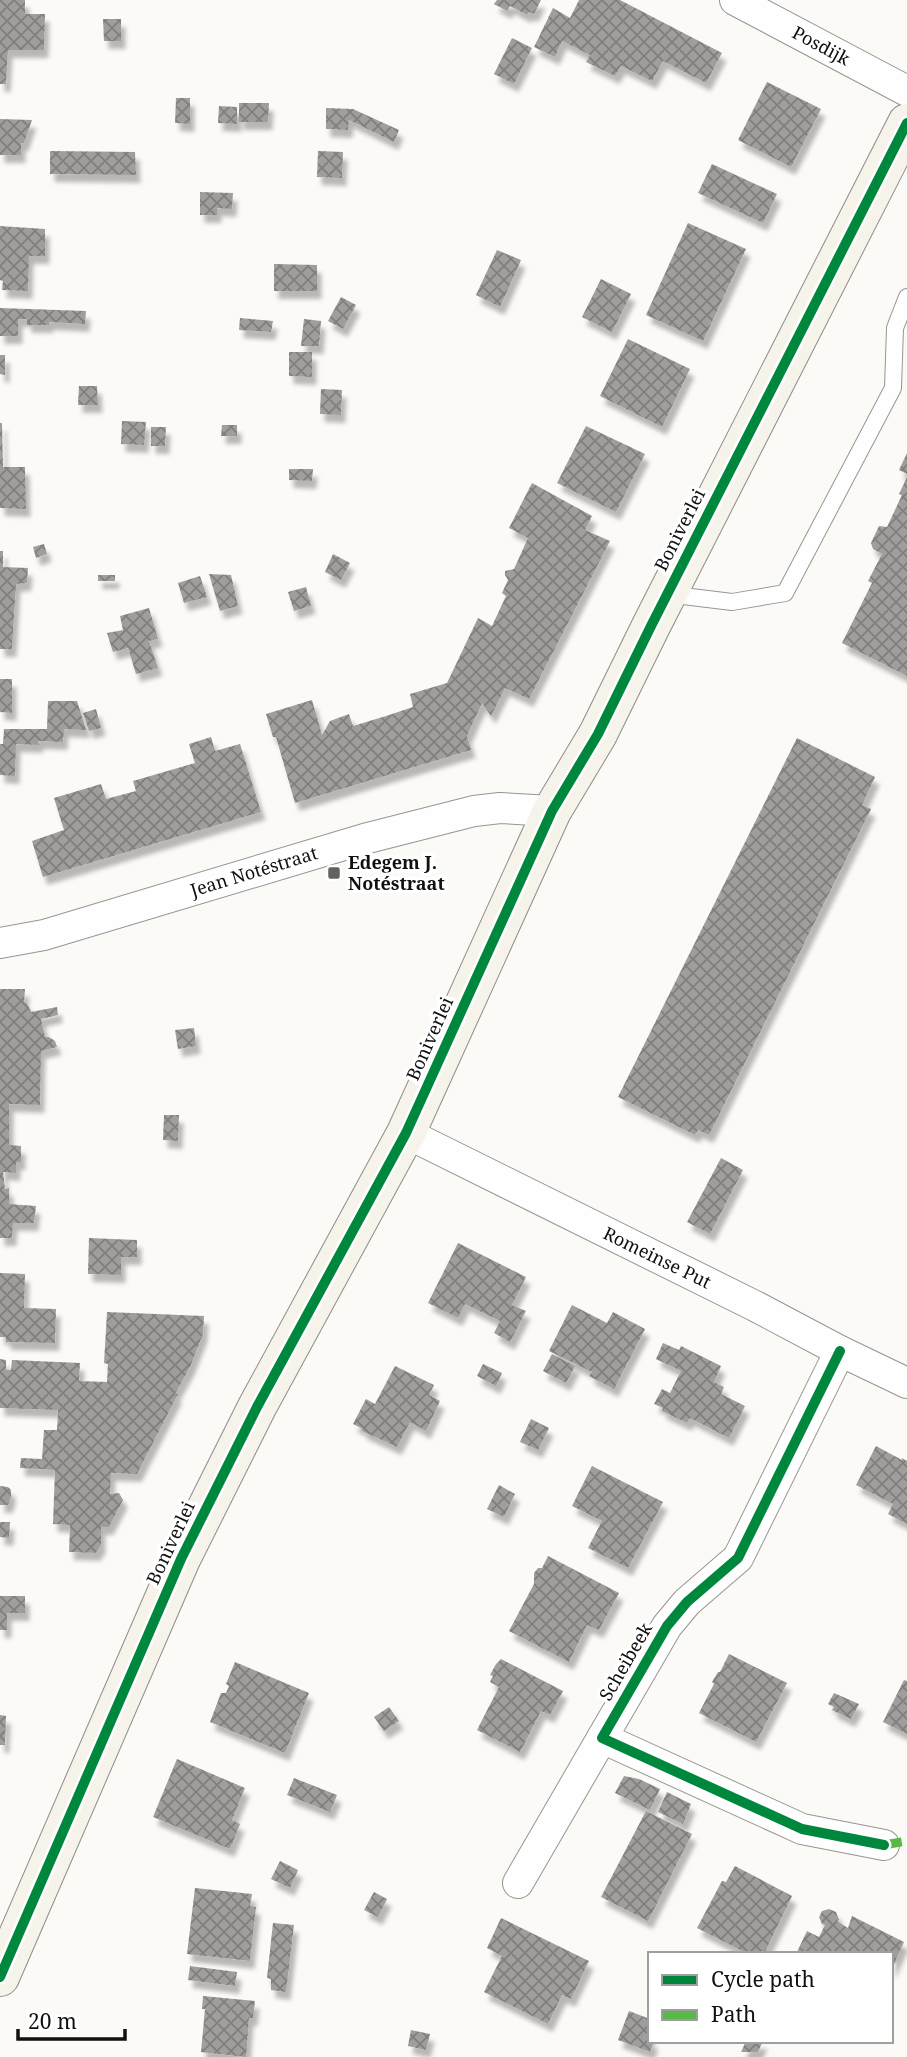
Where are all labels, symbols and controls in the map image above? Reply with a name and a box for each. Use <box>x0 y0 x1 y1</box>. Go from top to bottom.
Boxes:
street label: Posdijk <box>788 20 855 71</box>
street label: Boniverlei <box>648 484 710 575</box>
street label: Jean Notéstraat <box>186 840 320 902</box>
place label: Edegem J. Notéstraat <box>348 850 445 895</box>
marker: Edegem J. Notéstraat <box>326 865 342 881</box>
street label: Boniverlei <box>400 993 458 1084</box>
street label: Romeinse Put <box>599 1221 715 1294</box>
street label: Boniverlei <box>140 1497 200 1588</box>
street label: Scheibeek <box>593 1618 657 1705</box>
legend <box>648 1952 893 2043</box>
text: Cycle path <box>711 1965 815 1993</box>
scale bar <box>18 1997 124 2041</box>
text: Path <box>711 2000 756 2028</box>
text: 20 m <box>28 2007 77 2035</box>

